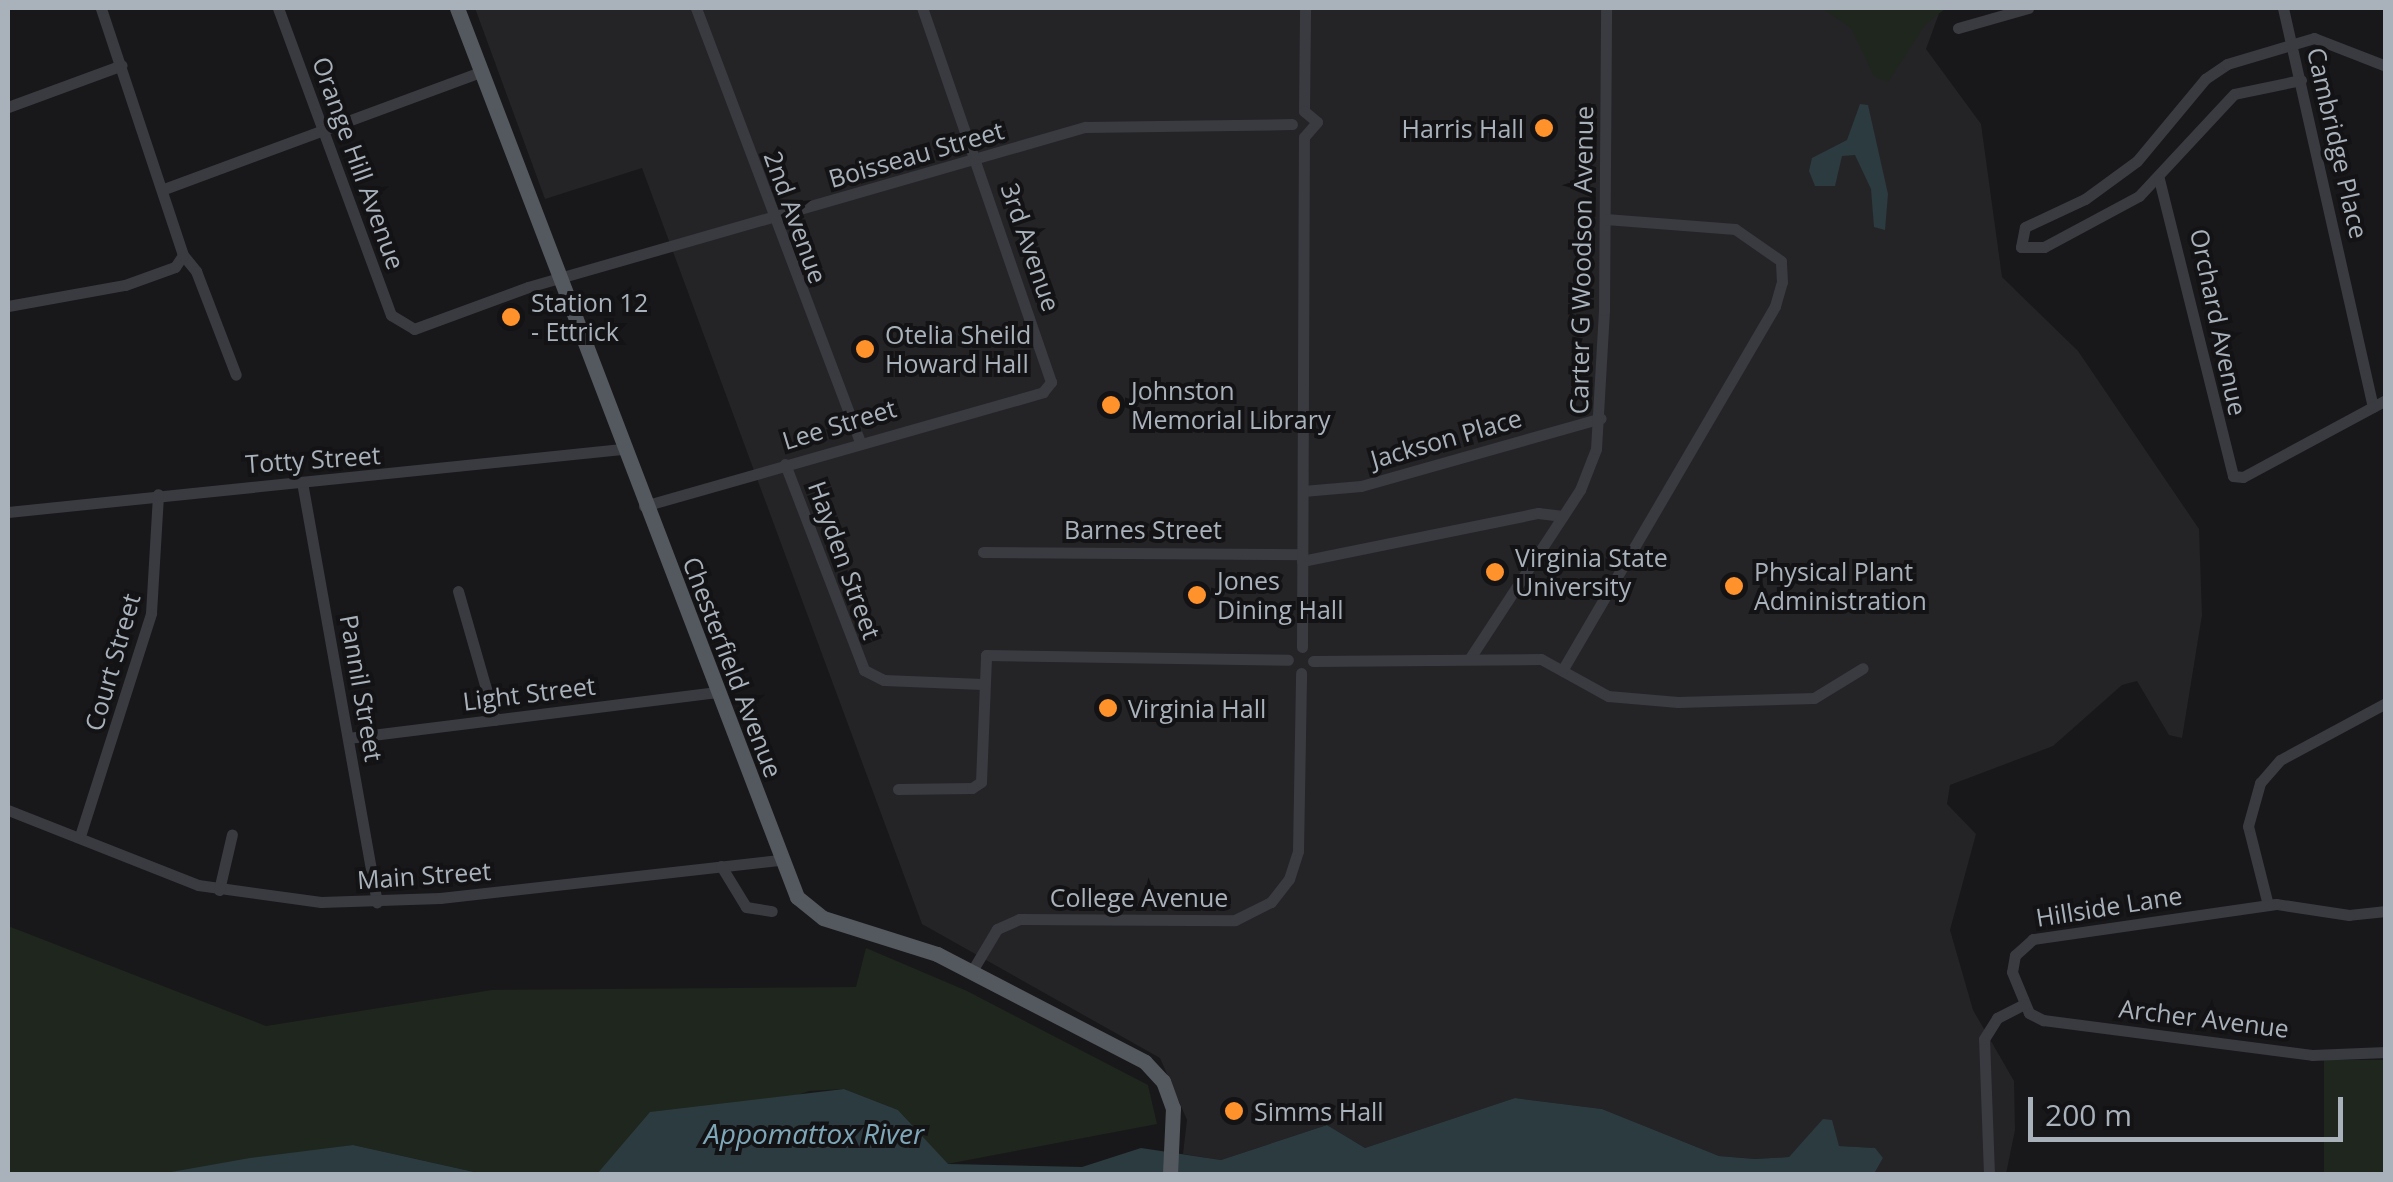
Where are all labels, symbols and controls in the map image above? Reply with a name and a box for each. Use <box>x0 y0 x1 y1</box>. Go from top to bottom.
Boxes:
street label: Cambridge Place <box>2301 44 2375 242</box>
street label: Orange Hill Avenue <box>307 53 411 273</box>
street label: Carter G Woodson Avenue <box>1563 106 1599 414</box>
place label: Harris Hall <box>1402 113 1524 143</box>
street label: Boisseau Street <box>825 115 1007 193</box>
marker: Harris Hall <box>1533 117 1555 139</box>
street label: 2nd Avenue <box>758 147 834 287</box>
street label: 3rd Avenue <box>995 179 1067 315</box>
street label: Orchard Avenue <box>2185 226 2253 418</box>
place label: Station 12 - Ettrick <box>531 288 648 347</box>
marker: Station 12 - Ettrick <box>500 306 522 328</box>
place label: Otelia Sheild Howard Hall <box>885 320 1031 379</box>
marker: Otelia Sheild Howard Hall <box>854 338 876 360</box>
place label: Johnston Memorial Library <box>1131 376 1330 435</box>
street label: Lee Street <box>778 392 900 456</box>
marker: Johnston Memorial Library <box>1100 394 1122 416</box>
street label: Jackson Place <box>1367 402 1525 474</box>
street label: Totty Street <box>244 439 382 479</box>
street label: Hayden Street <box>803 477 887 643</box>
street label: Barnes Street <box>1064 514 1222 544</box>
place label: Virginia State University <box>1515 543 1668 602</box>
street label: Chesterfield Avenue <box>677 552 789 782</box>
place label: Physical Plant Administration <box>1754 557 1927 616</box>
marker: Virginia State University <box>1484 561 1506 583</box>
place label: Jones Dining Hall <box>1217 566 1343 625</box>
marker: Physical Plant Administration <box>1723 575 1745 597</box>
marker: Jones Dining Hall <box>1186 584 1208 606</box>
street label: Court Street <box>78 590 146 734</box>
street label: Pannil Street <box>334 612 390 764</box>
street label: Light Street <box>461 670 597 716</box>
place label: Virginia Hall <box>1128 693 1266 723</box>
marker: Virginia Hall <box>1097 697 1119 719</box>
street label: Main Street <box>356 855 492 895</box>
street label: Hillside Lane <box>2034 880 2184 932</box>
street label: College Avenue <box>1050 882 1228 912</box>
street label: Archer Avenue <box>2117 993 2291 1043</box>
scale bar <box>2033 1077 2348 1139</box>
text: 200 m <box>2045 1094 2132 1135</box>
place label: Simms Hall <box>1254 1096 1384 1126</box>
marker: Simms Hall <box>1223 1100 1245 1122</box>
water label: Appomattox River <box>704 1116 924 1150</box>

